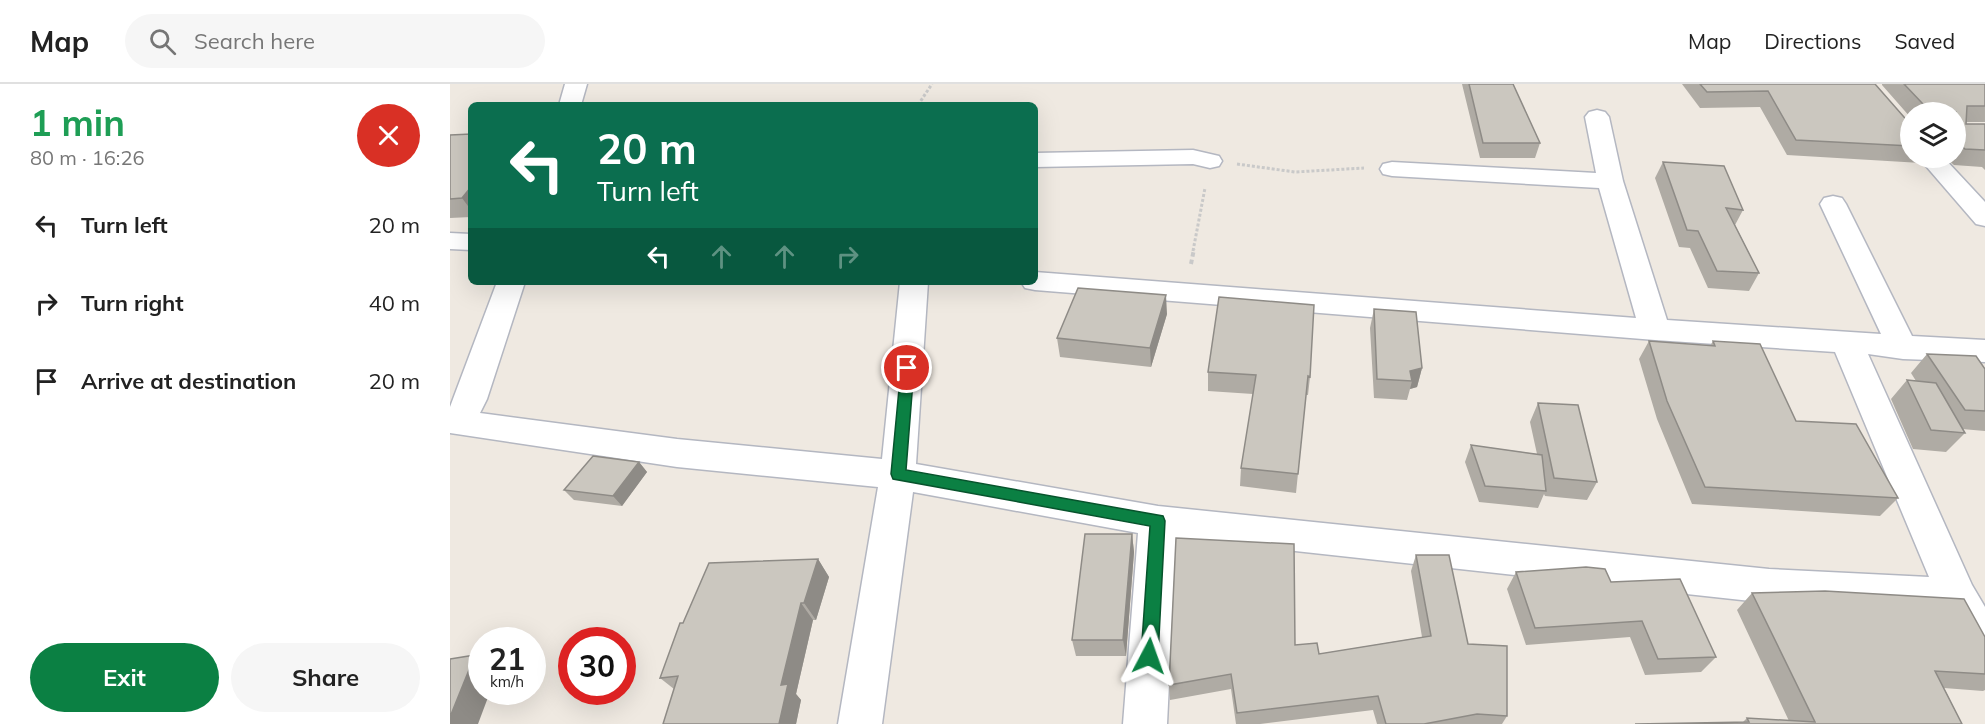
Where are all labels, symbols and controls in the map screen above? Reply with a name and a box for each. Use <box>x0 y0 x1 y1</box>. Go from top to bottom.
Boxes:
search box <box>125 14 545 68</box>
text: Map <box>30 24 89 59</box>
icon: search <box>146 25 179 58</box>
text: Search here <box>194 27 315 55</box>
text: Map <box>1688 28 1731 54</box>
text: Directions <box>1764 28 1861 54</box>
text: Saved <box>1894 28 1955 54</box>
text: 1 min <box>30 100 125 145</box>
map controls <box>1900 102 1966 168</box>
button: layers <box>1900 102 1966 168</box>
button: close <box>357 104 420 167</box>
text: 20 m <box>597 122 697 175</box>
icon: left <box>498 126 576 204</box>
text: 80 m · 16:26 <box>30 145 144 170</box>
text: Turn left <box>597 174 699 208</box>
icon: left <box>30 209 63 242</box>
text: Turn left <box>81 211 168 239</box>
text: 20 m <box>369 211 420 239</box>
icon: left <box>642 240 675 273</box>
icon: ahead <box>705 240 738 273</box>
icon: ahead <box>768 240 801 273</box>
icon: right <box>831 240 864 273</box>
icon: right <box>30 287 63 320</box>
text: Turn right <box>81 289 184 317</box>
text: 40 m <box>369 289 420 317</box>
pin <box>881 342 932 393</box>
icon: arrive <box>890 351 923 384</box>
icon: arrive <box>30 365 63 398</box>
text: Arrive at destination <box>81 367 296 395</box>
text: 20 m <box>369 367 420 395</box>
position arrow <box>1117 624 1181 688</box>
speed limit sign: 30 <box>558 627 636 705</box>
text: 21 <box>489 640 525 678</box>
button: Exit <box>30 643 219 712</box>
button: Share <box>231 643 420 712</box>
text: km/h <box>490 672 524 691</box>

